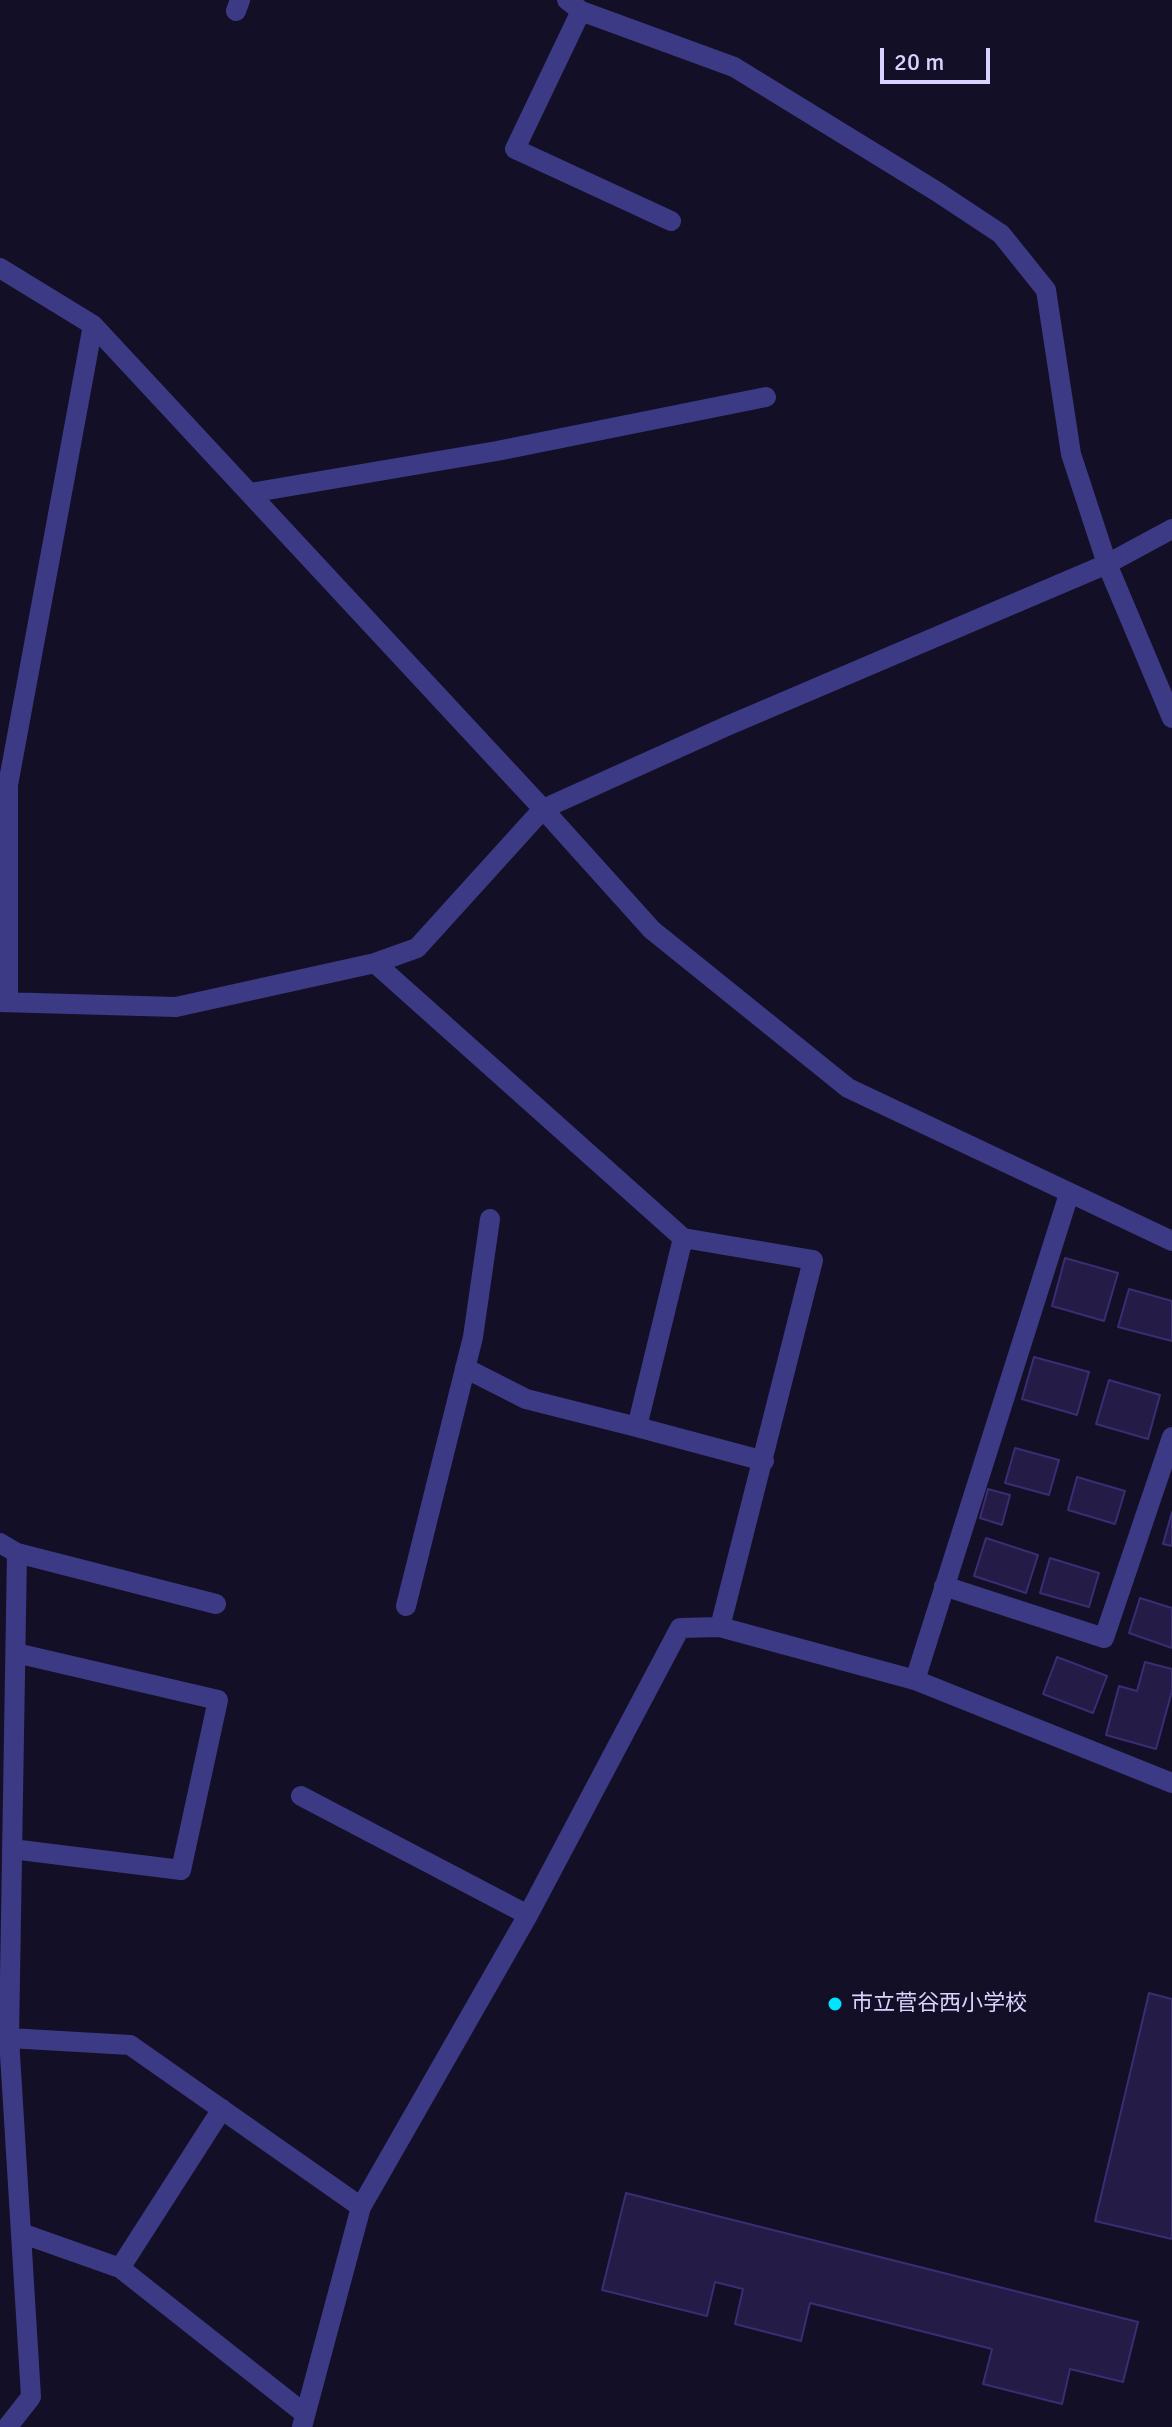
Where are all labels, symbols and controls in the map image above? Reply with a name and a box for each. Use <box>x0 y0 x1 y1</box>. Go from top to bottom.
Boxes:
scale bar <box>884 32 994 82</box>
text: 20 m <box>894 47 944 77</box>
place label: 市立菅谷西小学校 <box>851 1991 1027 2017</box>
marker: 市立菅谷西小学校 <box>826 1995 844 2013</box>

